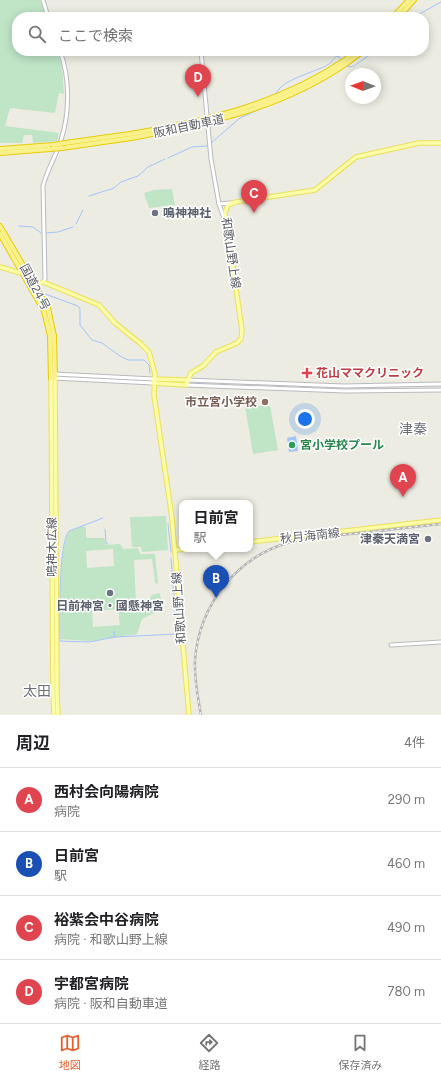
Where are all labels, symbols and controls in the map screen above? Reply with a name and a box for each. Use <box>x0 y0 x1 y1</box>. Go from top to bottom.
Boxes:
search box <box>12 12 429 56</box>
icon: search <box>26 23 48 45</box>
text: ここで検索 <box>58 27 133 45</box>
pin: D <box>185 64 211 97</box>
north arrow <box>345 68 381 104</box>
street label: 阪和自動車道 <box>152 112 226 140</box>
pin: C <box>241 180 267 213</box>
place label: 鳴神神社 <box>163 206 211 220</box>
marker: 鳴神神社 <box>150 208 160 218</box>
street label: 和歌山野上線 <box>219 216 243 290</box>
street label: 国道24号 <box>17 262 53 312</box>
place label: 花山ママクリニック <box>316 366 424 380</box>
marker: 花山ママクリニック <box>301 367 313 379</box>
place label: 市立宮小学校 <box>185 395 257 409</box>
marker: 市立宮小学校 <box>260 397 270 407</box>
your location <box>295 409 315 429</box>
district label: 津秦 <box>399 421 427 438</box>
place label: 宮小学校プール <box>300 438 384 452</box>
marker: 宮小学校プール <box>287 440 297 450</box>
pin: A <box>390 464 416 497</box>
popup <box>179 500 253 552</box>
text: 日前宮 <box>193 509 239 527</box>
street label: 鳴神木広線 <box>45 517 59 577</box>
street label: 秋月海南線 <box>279 526 341 546</box>
text: 駅 <box>193 530 207 545</box>
place label: 津秦天満宮 <box>360 532 420 546</box>
marker: 津秦天満宮 <box>423 534 433 544</box>
pin: B <box>203 565 229 598</box>
street label: 和歌山野上線 <box>170 572 188 644</box>
marker: 日前神宮・國懸神宮 <box>105 588 115 598</box>
place label: 日前神宮・國懸神宮 <box>56 599 164 613</box>
district label: 太田 <box>23 683 51 700</box>
text: 周辺 <box>16 733 50 753</box>
text: 4件 <box>404 735 425 750</box>
text: 西村会向陽病院 <box>54 783 159 801</box>
text: A <box>24 792 34 807</box>
text: 290 m <box>388 792 425 807</box>
text: 病院 <box>54 804 80 819</box>
text: 日前宮 <box>54 847 99 865</box>
text: B <box>25 856 33 871</box>
text: 460 m <box>387 856 425 871</box>
text: 駅 <box>54 868 67 883</box>
text: 裕紫会中谷病院 <box>54 911 159 929</box>
text: C <box>24 920 34 935</box>
text: 490 m <box>387 920 425 935</box>
text: 病院 · 和歌山野上線 <box>54 932 168 947</box>
text: 宇都宮病院 <box>54 975 129 993</box>
text: D <box>24 984 34 999</box>
text: 780 m <box>387 984 425 999</box>
text: 病院 · 阪和自動車道 <box>54 996 168 1011</box>
tab: 地図 <box>59 1032 81 1072</box>
tab: 経路 <box>198 1032 220 1072</box>
tab: 保存済み <box>338 1032 382 1072</box>

